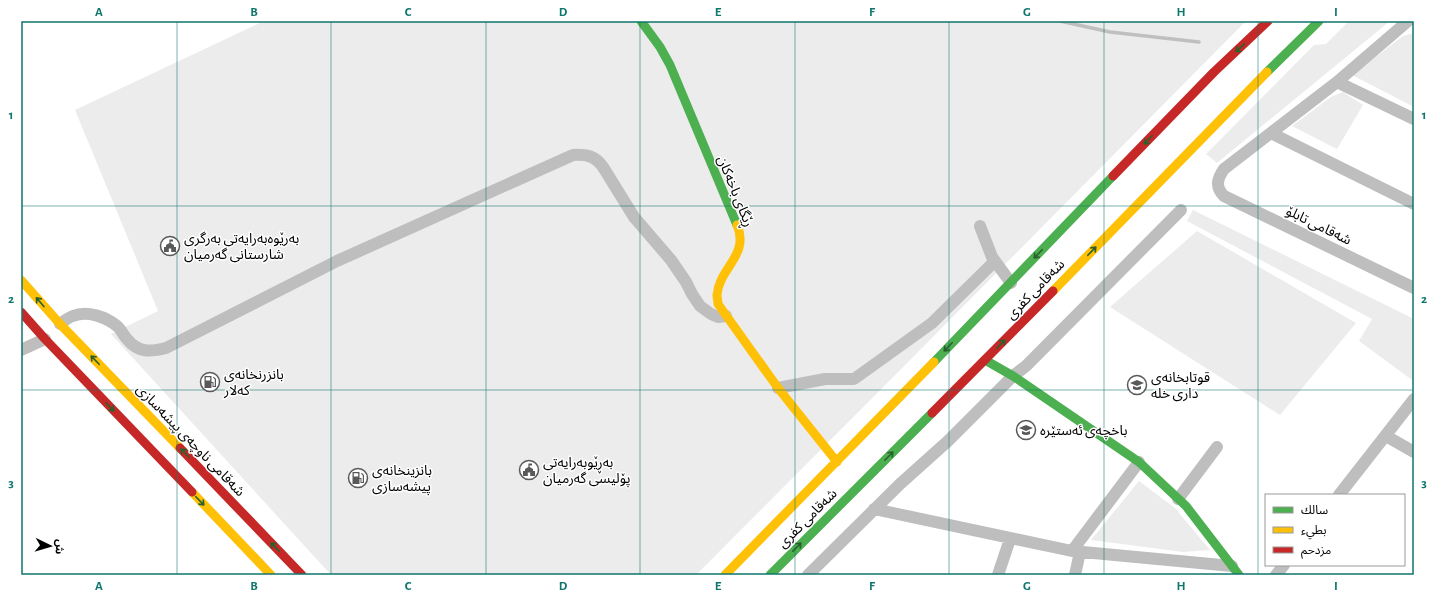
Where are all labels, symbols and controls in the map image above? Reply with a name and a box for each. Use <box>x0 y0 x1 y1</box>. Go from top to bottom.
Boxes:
text: A <box>95 6 103 19</box>
text: B <box>250 6 258 19</box>
text: C <box>405 6 412 19</box>
text: D <box>559 6 568 19</box>
text: E <box>715 6 722 19</box>
text: F <box>869 6 876 19</box>
text: G <box>1023 6 1031 19</box>
text: H <box>1176 6 1186 19</box>
text: I <box>1334 6 1338 19</box>
one-way arrow <box>1235 43 1245 53</box>
text: 1 <box>9 109 13 122</box>
text: 1 <box>1422 109 1426 122</box>
one-way arrow <box>1143 135 1153 145</box>
street label: ڕێگای باخەکان <box>711 153 757 230</box>
street label: شەقامی تابلۆ <box>1283 204 1354 249</box>
place label: بەرێوەبەرایەتی بەرگری شارستانی گەرمیان <box>184 231 300 263</box>
public building icon: بەرێوەبەرایەتی بەرگری شارستانی گەرمیان <box>159 235 181 257</box>
one-way arrow <box>1087 246 1097 256</box>
one-way arrow <box>1034 249 1043 259</box>
street label: شەقامی کفری <box>1004 257 1068 323</box>
text: 2 <box>8 293 14 306</box>
text: 2 <box>1421 293 1427 306</box>
one-way arrow <box>36 296 45 307</box>
one-way arrow <box>996 339 1006 349</box>
one-way arrow <box>943 342 953 352</box>
one-way arrow <box>90 355 100 365</box>
place label: بانزرنخانەی کەلار <box>223 368 284 399</box>
fuel station icon: بانزرنخانەی کەلار <box>199 371 221 393</box>
place label: قوتابخانەی داری خلە <box>1151 371 1210 402</box>
school or university icon: قوتابخانەی داری خلە <box>1126 374 1148 396</box>
street label: شەقامی ناوچەی پیشەسازی <box>132 382 247 501</box>
one-way arrow <box>106 402 115 412</box>
school or university icon: باخچەی ئەستێرە <box>1015 419 1037 441</box>
place label: باخچەی ئەستێرە <box>1040 424 1128 440</box>
one-way arrow <box>180 448 190 458</box>
one-way arrow <box>885 451 894 461</box>
place label: بەڕێوبەرایەتی پۆلیسی گەرمیان <box>543 456 631 488</box>
public building icon: بەڕێوبەرایەتی پۆلیسی گەرمیان <box>518 459 540 481</box>
place label: بانزینخانەی پیشەسازی <box>372 464 432 496</box>
fuel station icon: بانزینخانەی پیشەسازی <box>347 467 369 489</box>
text: 3 <box>8 477 14 490</box>
text: 3 <box>1421 477 1427 490</box>
street label: شەقامی کفری <box>776 487 841 552</box>
legend <box>1265 494 1405 566</box>
one-way arrow <box>195 496 205 506</box>
text: سالك <box>1301 504 1328 516</box>
text: بطيء <box>1301 524 1327 540</box>
north arrow <box>30 526 70 566</box>
text: ش <box>52 539 66 555</box>
one-way arrow <box>271 542 280 552</box>
one-way arrow <box>793 542 802 552</box>
text: مزدحم <box>1301 544 1331 559</box>
text: A <box>95 580 103 593</box>
text: B <box>250 580 258 593</box>
text: C <box>405 580 412 593</box>
text: D <box>559 580 568 593</box>
text: E <box>715 580 722 593</box>
text: F <box>869 580 876 593</box>
text: G <box>1023 580 1031 593</box>
text: H <box>1176 580 1186 593</box>
text: I <box>1334 580 1338 593</box>

